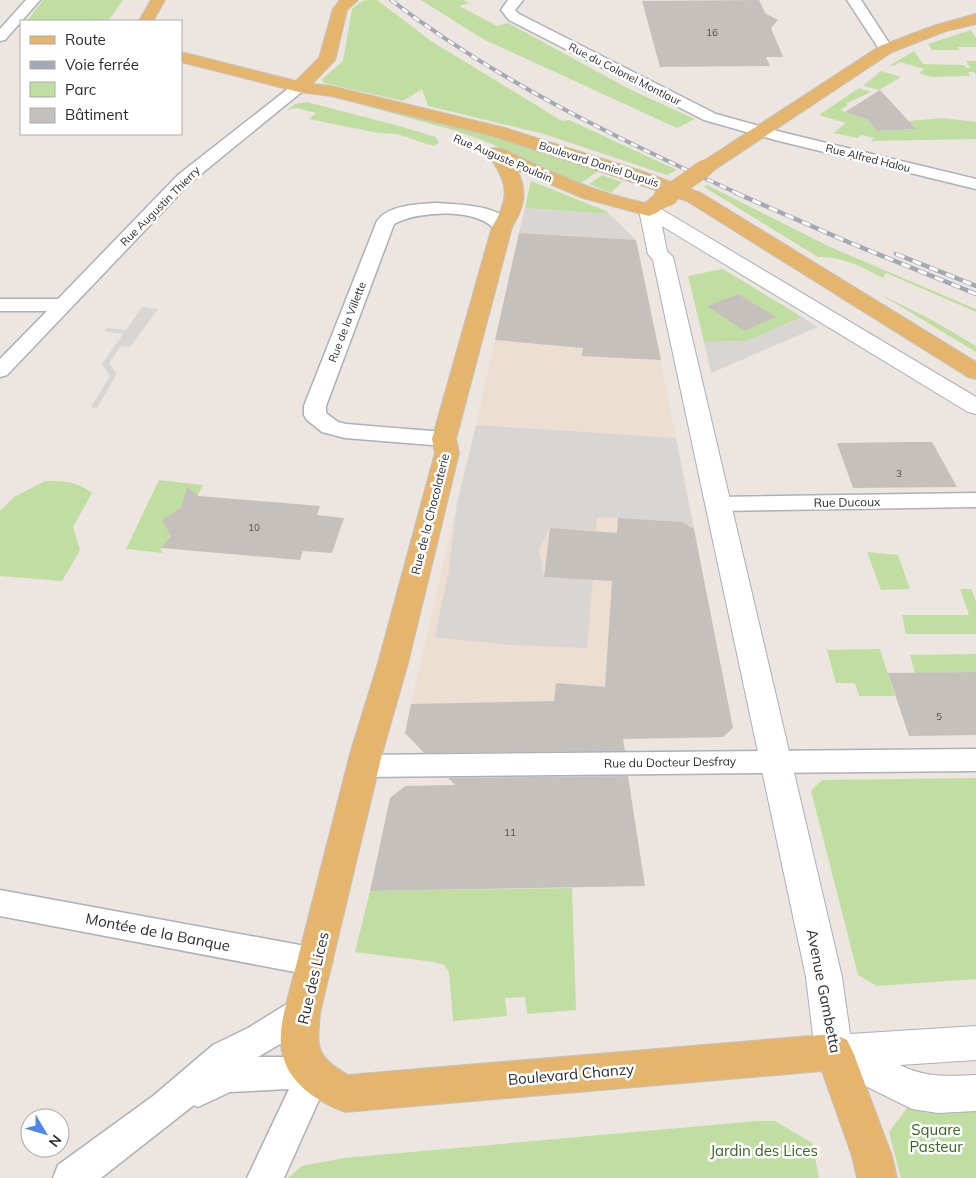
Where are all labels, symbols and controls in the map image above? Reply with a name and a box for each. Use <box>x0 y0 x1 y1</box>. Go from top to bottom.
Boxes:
legend <box>20 20 182 135</box>
house number: 16 <box>706 26 718 39</box>
text: Route <box>65 30 106 49</box>
street label: Rue du Colonel Montlaur <box>566 40 684 108</box>
text: Voie ferrée <box>65 55 139 74</box>
text: Parc <box>65 80 96 99</box>
text: Bâtiment <box>65 105 128 124</box>
street label: Rue Auguste Poulain <box>451 131 555 185</box>
street label: Boulevard Daniel Dupuis <box>537 138 661 190</box>
street label: Rue Alfred Halou <box>824 141 912 175</box>
street label: Rue Augustin Thierry <box>117 163 203 249</box>
street label: Rue de la Villette <box>325 280 369 364</box>
street label: Rue de la Chocolaterie <box>408 452 452 576</box>
house number: 3 <box>896 467 902 480</box>
street label: Rue Ducoux <box>813 494 881 510</box>
house number: 10 <box>248 521 260 534</box>
house number: 5 <box>936 710 942 723</box>
street label: Rue du Docteur Desfray <box>604 753 737 771</box>
house number: 11 <box>504 826 516 839</box>
street label: Montée de la Banque <box>84 909 232 955</box>
street label: Avenue Gambetta <box>803 927 845 1055</box>
street label: Rue des Lices <box>293 930 333 1026</box>
street label: Boulevard Chanzy <box>507 1059 635 1089</box>
north arrow <box>20 1108 70 1158</box>
park label: Square Pasteur <box>909 1120 963 1156</box>
text: N <box>45 1131 66 1151</box>
park label: Jardin des Lices <box>710 1141 818 1160</box>

